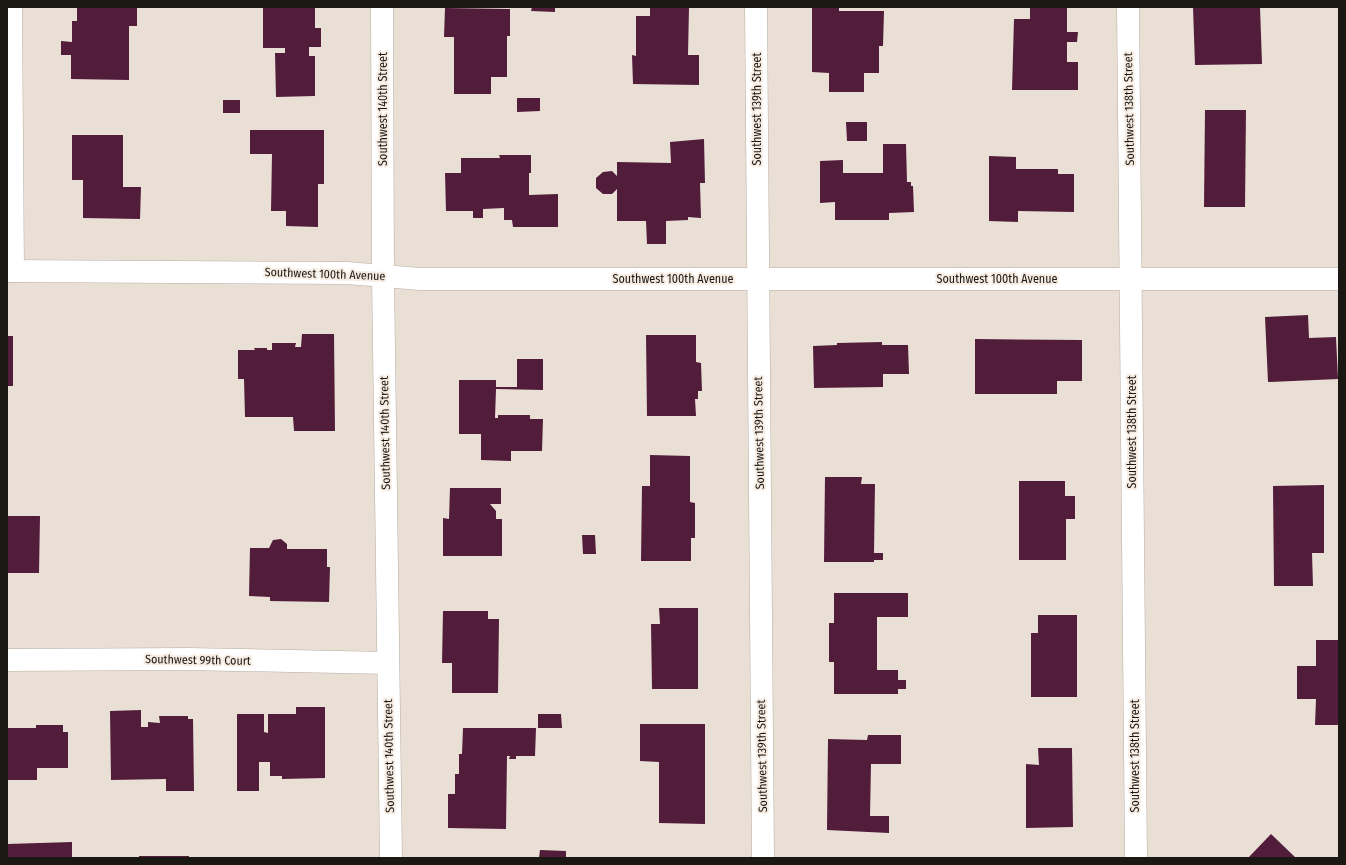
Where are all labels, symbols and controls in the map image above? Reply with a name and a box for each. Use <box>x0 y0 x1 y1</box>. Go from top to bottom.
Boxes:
street label: Southwest 140th Street <box>376 52 390 166</box>
street label: Southwest 138th Street <box>1121 52 1137 166</box>
street label: Southwest 139th Street <box>750 53 764 165</box>
street label: Southwest 100th Avenue <box>264 265 386 283</box>
street label: Southwest 100th Avenue <box>613 272 733 286</box>
street label: Southwest 100th Avenue <box>937 272 1057 286</box>
street label: Southwest 138th Street <box>1125 375 1139 489</box>
street label: Southwest 140th Street <box>377 376 393 490</box>
street label: Southwest 139th Street <box>751 376 767 490</box>
street label: Southwest 99th Court <box>145 652 251 668</box>
street label: Southwest 140th Street <box>381 699 397 813</box>
street label: Southwest 139th Street <box>754 699 770 813</box>
street label: Southwest 138th Street <box>1128 699 1142 813</box>

